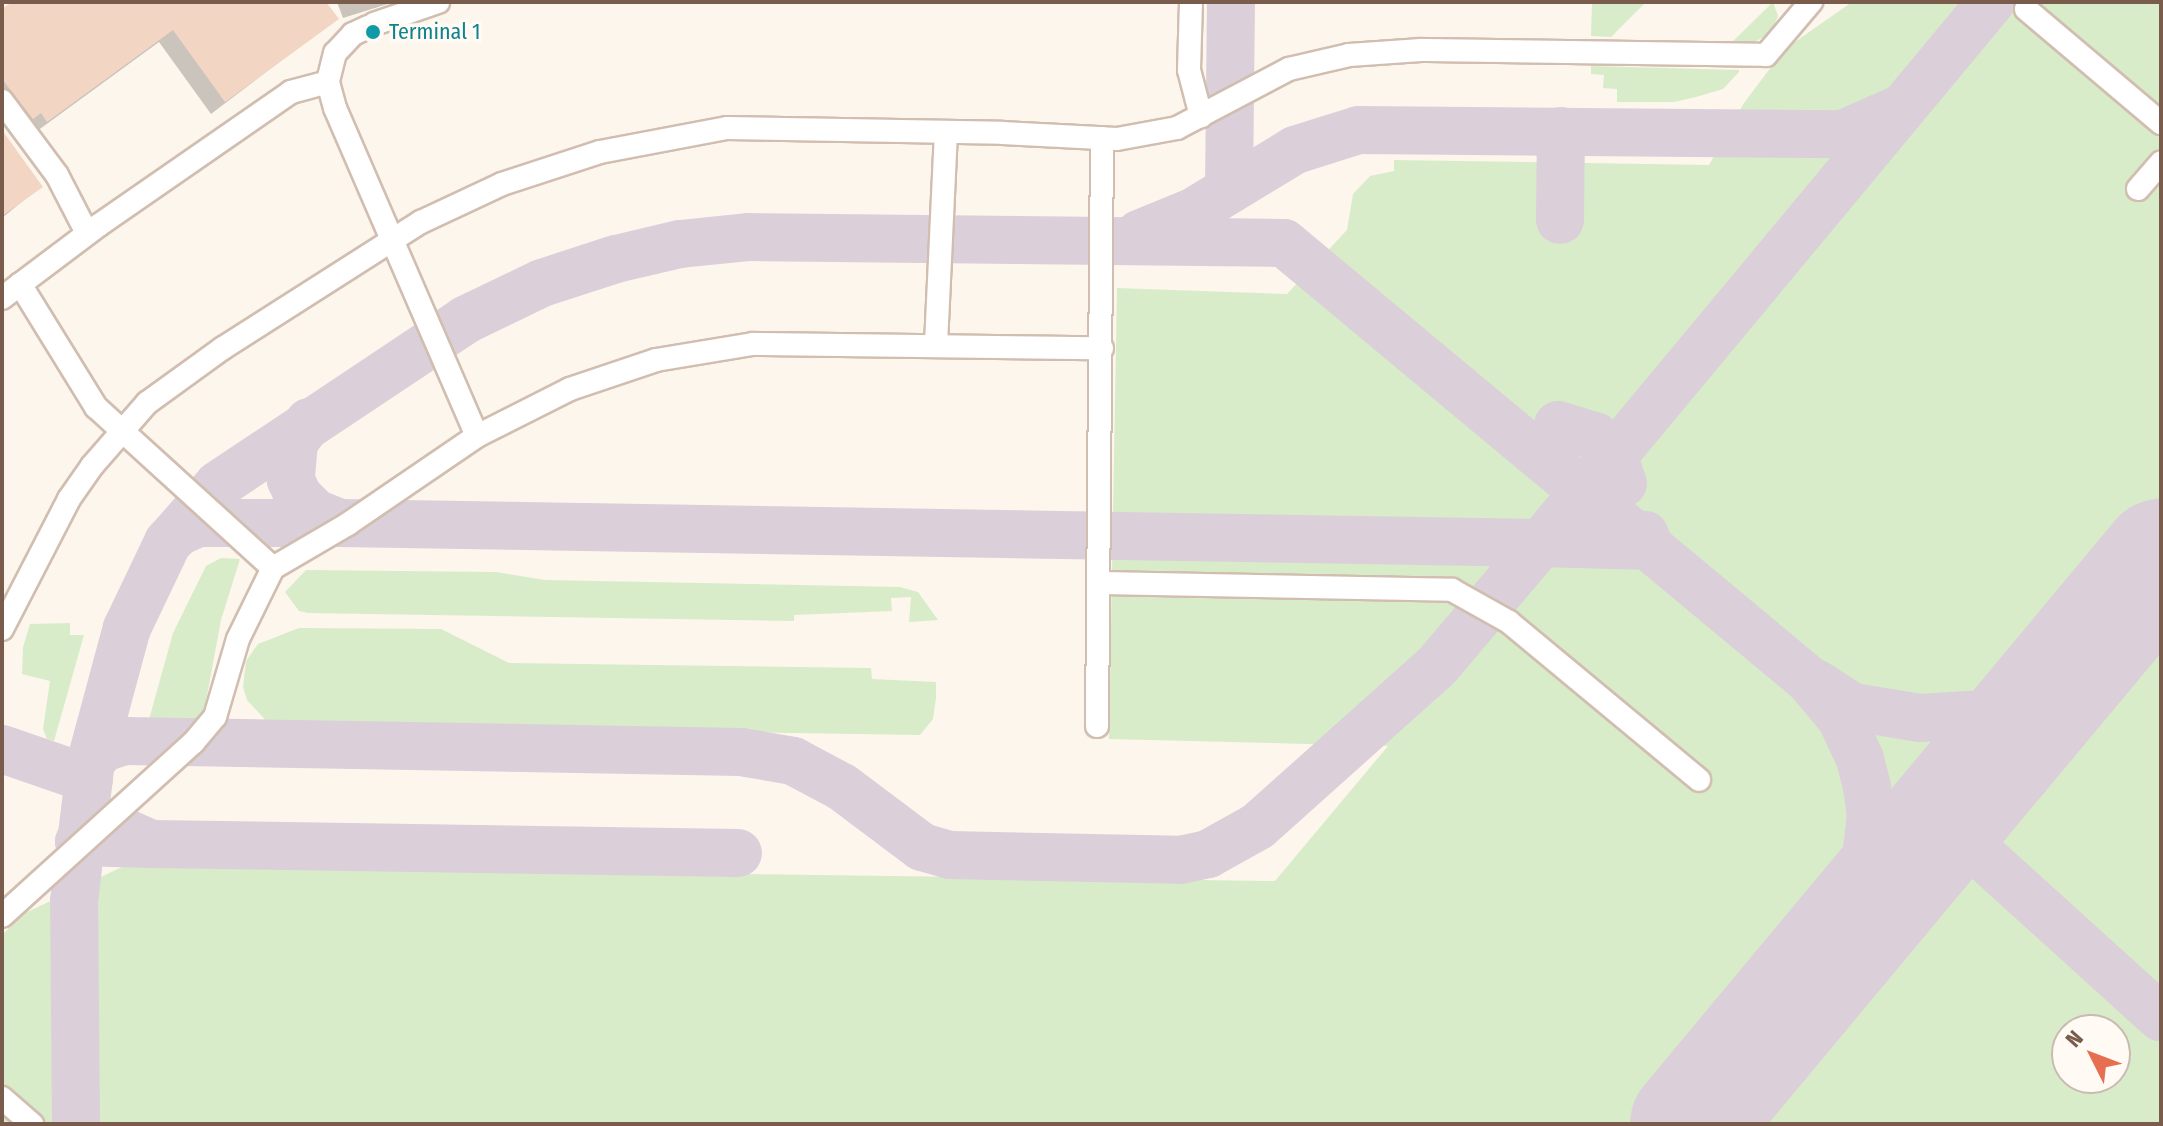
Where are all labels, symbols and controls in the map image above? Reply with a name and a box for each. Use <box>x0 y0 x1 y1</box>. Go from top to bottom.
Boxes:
place label: Terminal 1 <box>389 19 481 45</box>
marker: Terminal 1 <box>364 23 382 41</box>
north arrow <box>2051 1014 2131 1094</box>
text: N <box>2060 1025 2089 1053</box>

